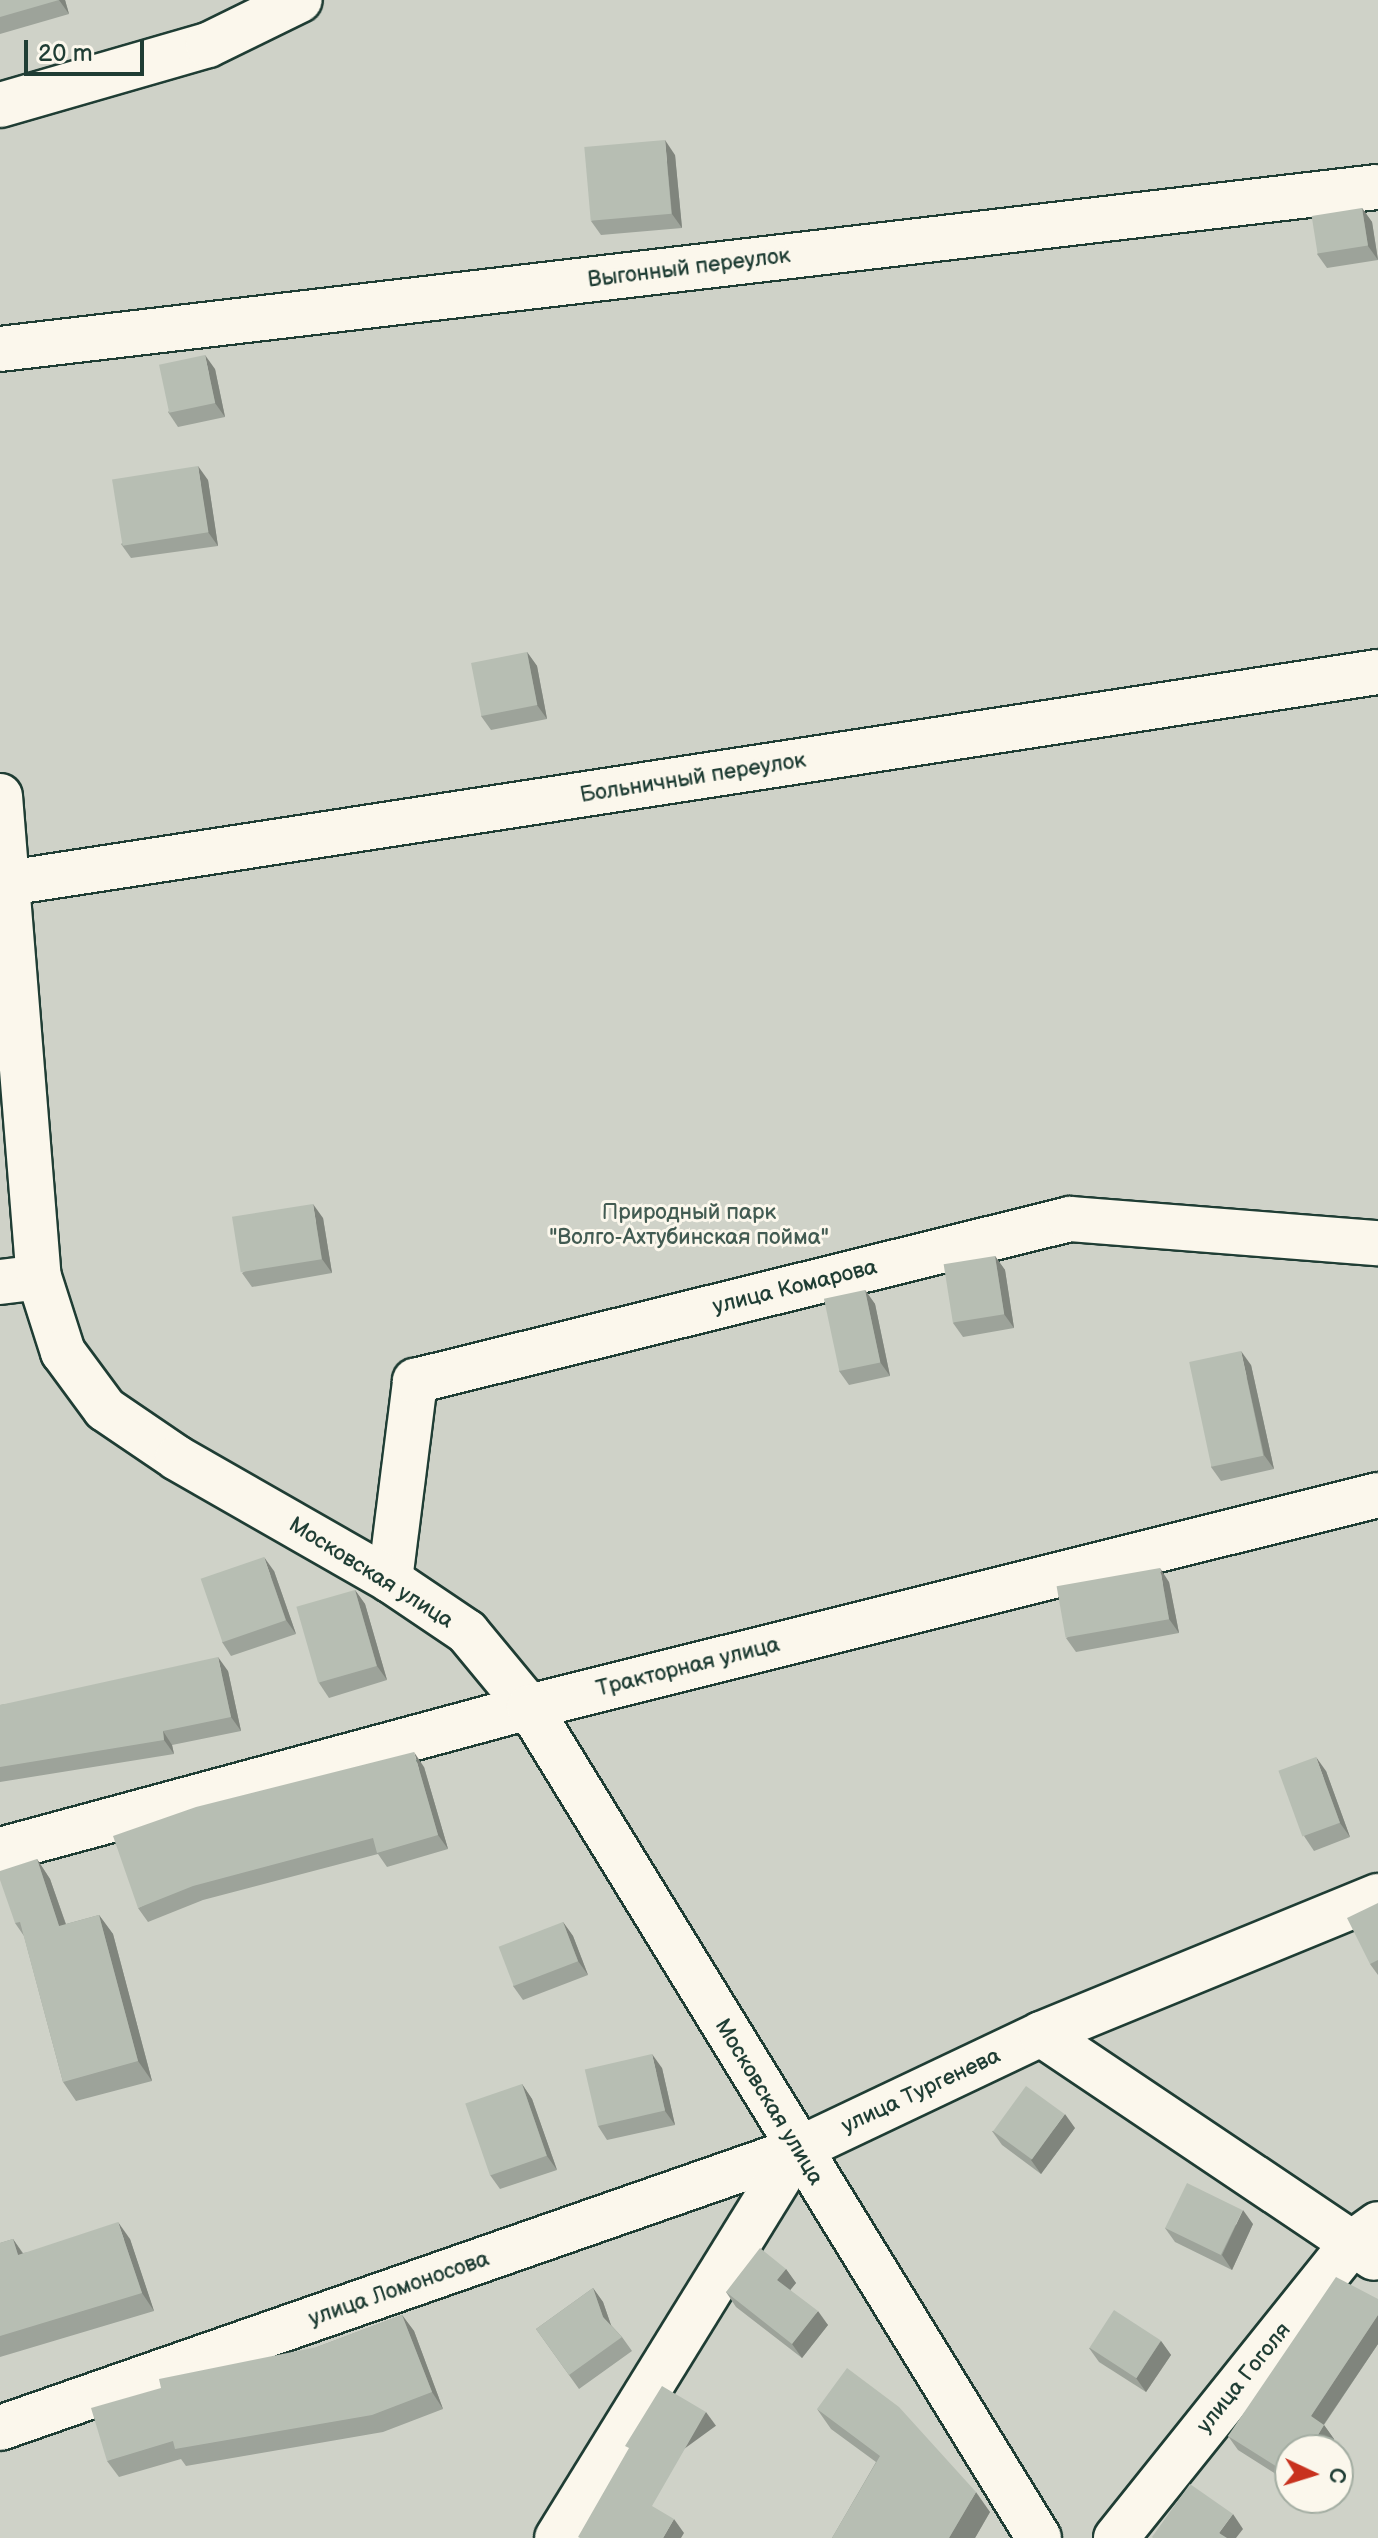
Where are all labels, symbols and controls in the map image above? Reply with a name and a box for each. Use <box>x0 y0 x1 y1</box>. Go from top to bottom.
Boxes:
scale bar <box>28 24 148 74</box>
text: 20 m <box>38 39 93 68</box>
street label: Выгонный переулок <box>586 242 792 294</box>
street label: Больничный переулок <box>578 747 808 809</box>
park label: Природный парк "Волго-Ахтубинская пойма" <box>549 1199 829 1250</box>
street label: улица Комарова <box>710 1254 880 1320</box>
street label: Московская улица <box>284 1512 458 1634</box>
street label: Тракторная улица <box>594 1631 782 1703</box>
street label: Московская улица <box>709 2014 829 2190</box>
street label: улица Тургенева <box>837 2043 1005 2139</box>
street label: улица Ломоносова <box>305 2246 493 2332</box>
street label: улица Гоголя <box>1191 2317 1297 2439</box>
north arrow <box>1274 2434 1354 2514</box>
text: С <box>1322 2467 1350 2484</box>

